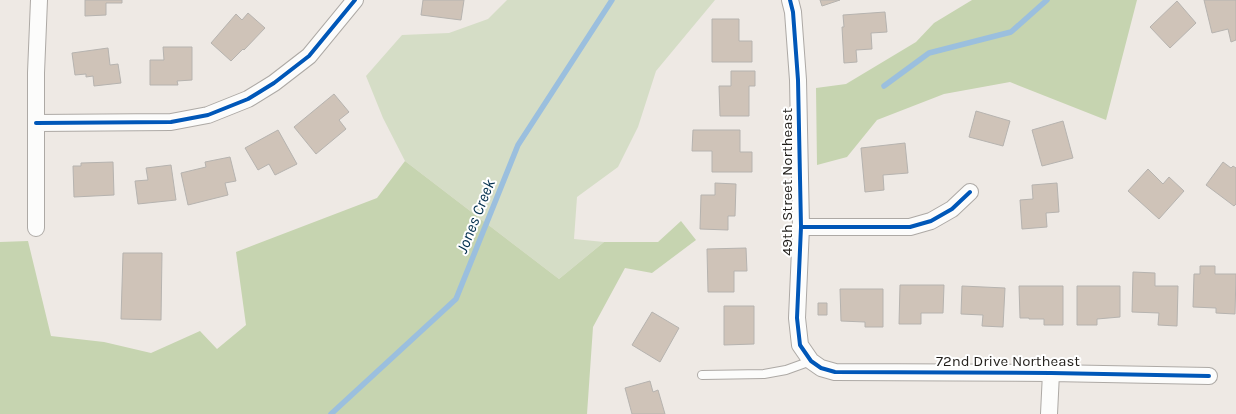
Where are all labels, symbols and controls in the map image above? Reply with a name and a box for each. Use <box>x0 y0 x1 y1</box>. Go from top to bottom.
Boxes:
street label: 49th Street Northeast <box>778 108 796 256</box>
water label: Jones Creek <box>452 176 499 256</box>
street label: 72nd Drive Northeast <box>936 352 1080 370</box>

